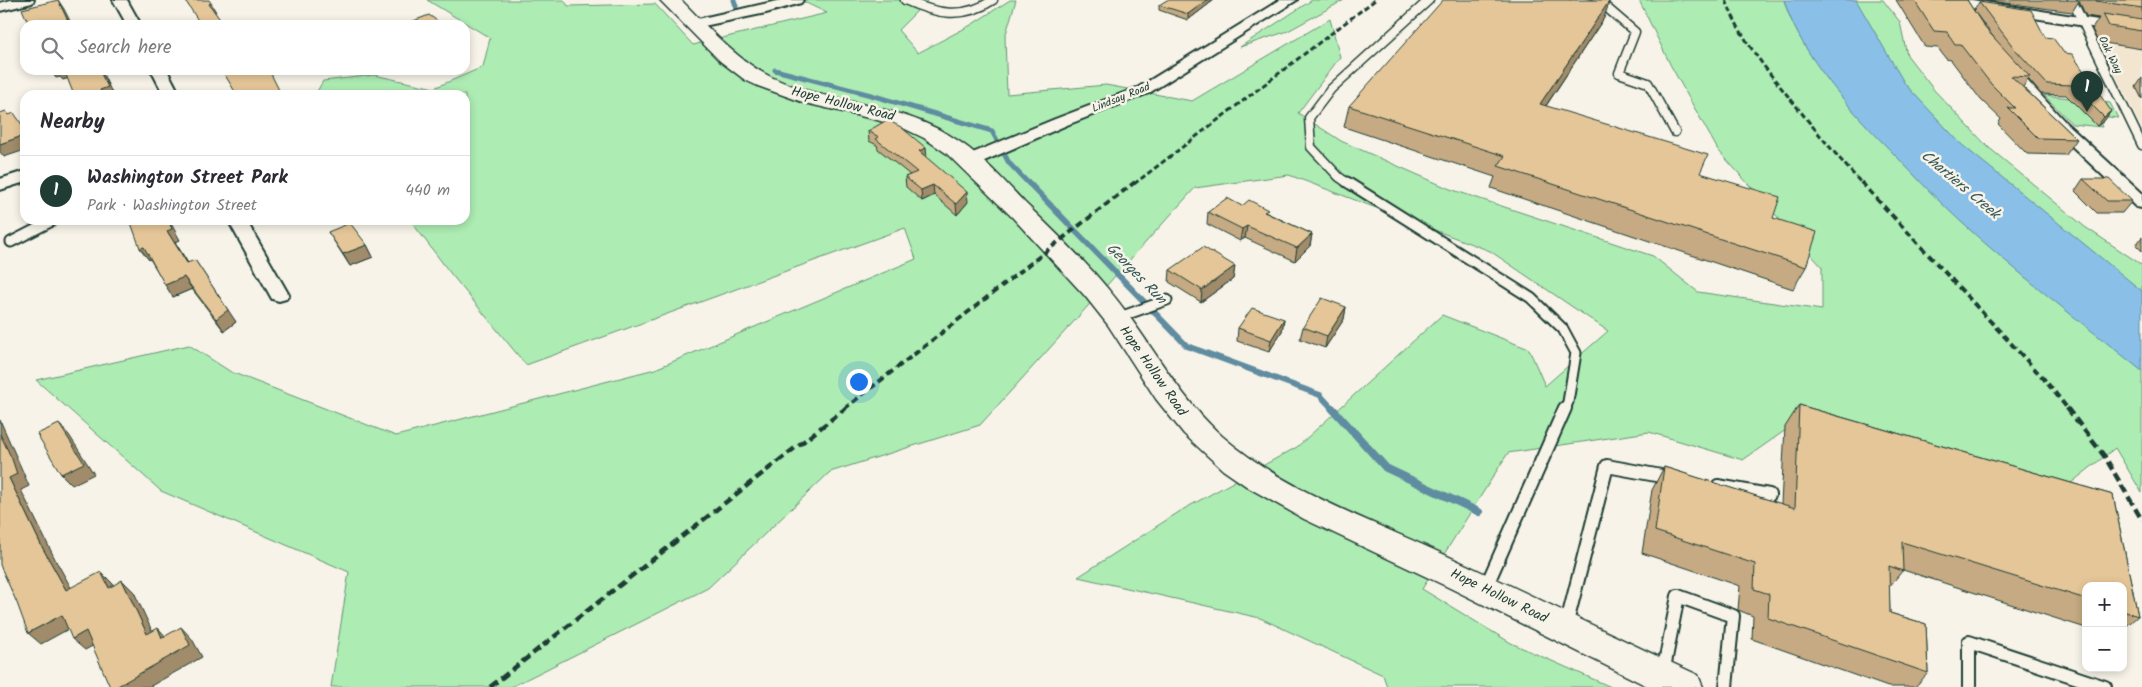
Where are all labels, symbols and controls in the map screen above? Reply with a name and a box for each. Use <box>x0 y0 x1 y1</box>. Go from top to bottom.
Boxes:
search box <box>20 20 470 75</box>
text: Search here <box>78 33 172 63</box>
street label: Oak Way <box>2093 33 2127 78</box>
icon: search <box>38 34 66 62</box>
pin: 1 <box>2071 71 2103 112</box>
street label: Lindsay Road <box>1089 78 1153 118</box>
street label: Hope Hollow Road <box>789 80 898 128</box>
text: Nearby <box>40 106 105 139</box>
water label: Chartiers Creek <box>1915 145 2006 227</box>
text: Washington Street Park <box>87 163 288 193</box>
text: 1 <box>54 178 58 203</box>
text: 440 m <box>405 178 450 203</box>
text: Park · Washington Street <box>87 193 257 218</box>
water label: Georges Run <box>1100 238 1172 311</box>
street label: Hope Hollow Road <box>1113 321 1193 422</box>
your location <box>846 369 872 395</box>
street label: Hope Hollow Road <box>1446 563 1553 630</box>
map controls <box>2082 582 2127 672</box>
button: + <box>2082 582 2127 627</box>
button: − <box>2082 627 2127 672</box>

